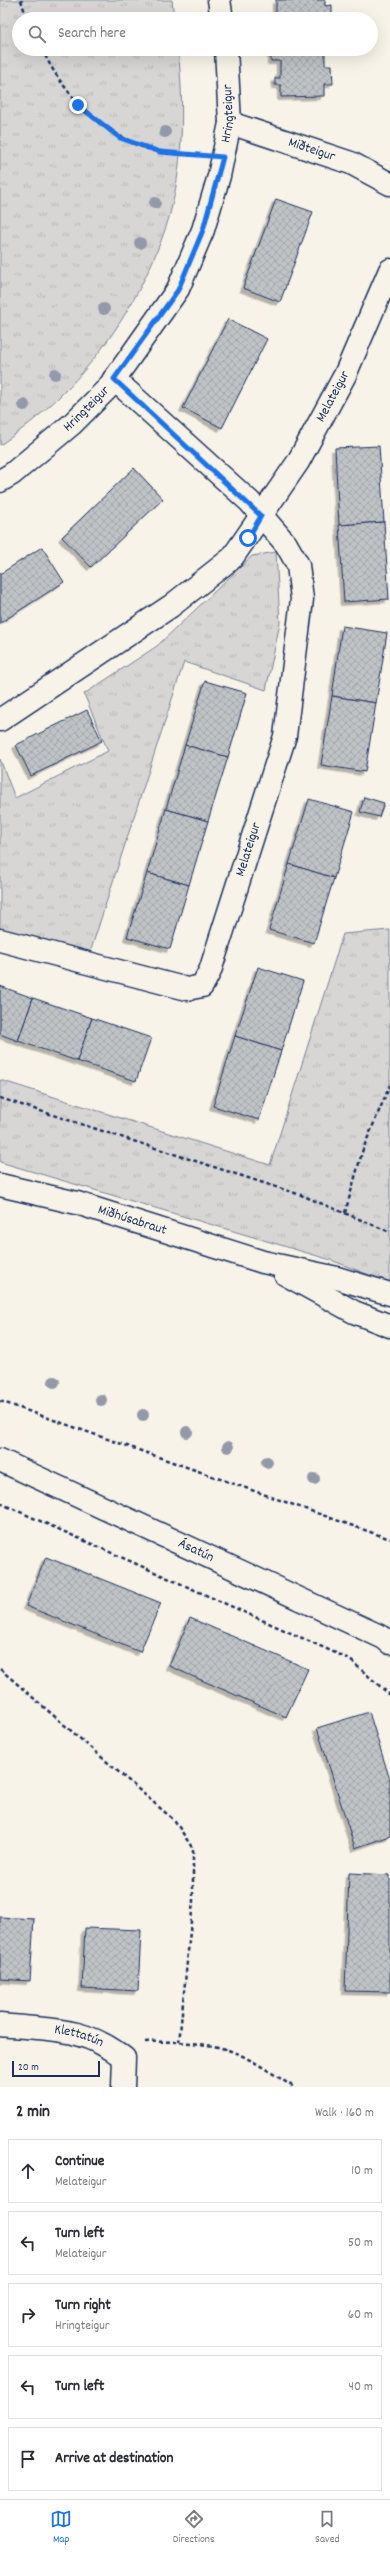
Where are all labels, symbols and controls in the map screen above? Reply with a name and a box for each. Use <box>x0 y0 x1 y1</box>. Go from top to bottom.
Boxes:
search box <box>12 12 378 56</box>
icon: search <box>26 23 48 45</box>
text: Search here <box>58 23 126 45</box>
street label: Hringteigur <box>216 83 240 145</box>
route end <box>69 96 87 114</box>
street label: Miðteigur <box>285 133 339 167</box>
street label: Melateigur <box>311 367 356 426</box>
street label: Hringteigur <box>59 381 115 437</box>
route start <box>239 529 257 547</box>
street label: Melateigur <box>231 819 267 879</box>
street label: Miðhúsabraut <box>95 1200 169 1241</box>
street label: Ásatún <box>175 1534 217 1568</box>
street label: Klettatún <box>53 2020 107 2053</box>
scale bar <box>12 2059 100 2078</box>
text: 20 m <box>18 2060 39 2076</box>
text: 2 min <box>16 2101 50 2125</box>
text: Walk · 160 m <box>315 2104 374 2123</box>
text: Continue <box>55 2151 104 2173</box>
icon: ahead <box>17 2160 39 2182</box>
text: 10 m <box>351 2162 373 2181</box>
text: Melateigur <box>55 2173 107 2192</box>
text: Turn left <box>55 2223 104 2245</box>
icon: left <box>17 2232 39 2254</box>
text: 50 m <box>348 2234 373 2253</box>
text: Melateigur <box>55 2245 107 2264</box>
text: Turn right <box>55 2295 111 2317</box>
icon: right <box>17 2304 39 2326</box>
text: 60 m <box>348 2306 373 2325</box>
text: Hringteigur <box>55 2317 110 2336</box>
icon: left <box>17 2376 39 2398</box>
text: Turn left <box>55 2376 104 2398</box>
text: 40 m <box>349 2378 373 2397</box>
icon: arrive <box>17 2448 39 2470</box>
text: Arrive at destination <box>55 2448 173 2470</box>
tab: Map <box>50 2508 72 2548</box>
tab: Directions <box>173 2508 215 2548</box>
tab: Saved <box>315 2508 340 2548</box>

